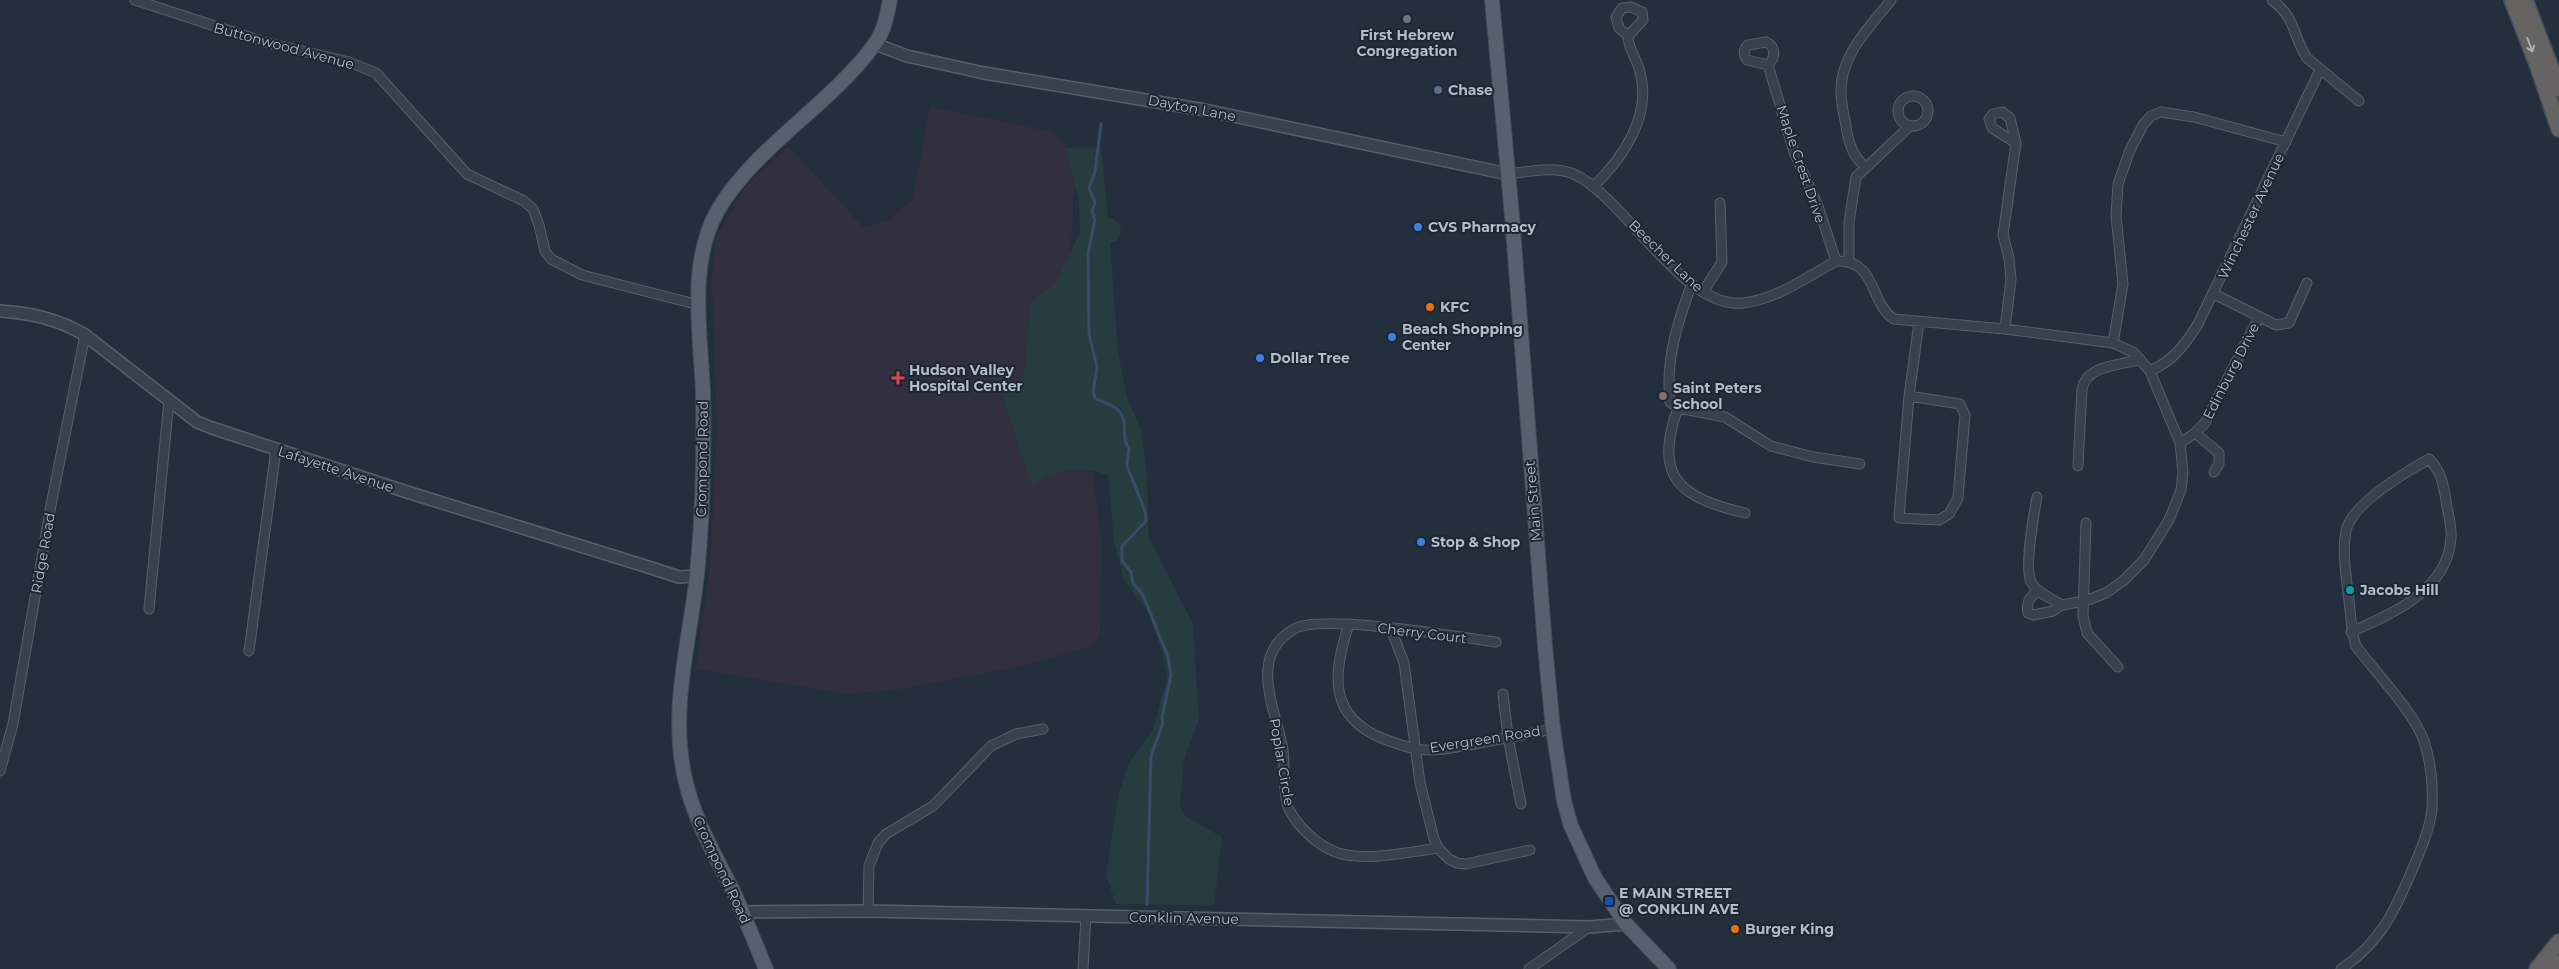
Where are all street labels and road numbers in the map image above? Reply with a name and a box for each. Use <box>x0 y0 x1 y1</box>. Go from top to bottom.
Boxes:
street label: Buttonwood Avenue <box>212 19 356 73</box>
street label: Dayton Lane <box>1147 91 1237 125</box>
street label: Maple Crest Drive <box>1772 103 1830 225</box>
street label: Winchester Avenue <box>2214 150 2288 282</box>
street label: Beecher Lane <box>1625 216 1707 296</box>
street label: Edinburg Drive <box>2199 320 2263 422</box>
street label: Crompond Road <box>692 401 712 517</box>
street label: Lafayette Avenue <box>276 442 396 496</box>
street label: Main Street <box>1520 460 1545 542</box>
street label: Ridge Road <box>27 511 59 595</box>
street label: Cherry Court <box>1377 619 1468 647</box>
street label: Poplar Circle <box>1265 717 1299 807</box>
street label: Evergreen Road <box>1428 721 1542 757</box>
street label: Crompond Road <box>689 813 755 927</box>
street label: Conklin Avenue <box>1129 908 1239 928</box>

